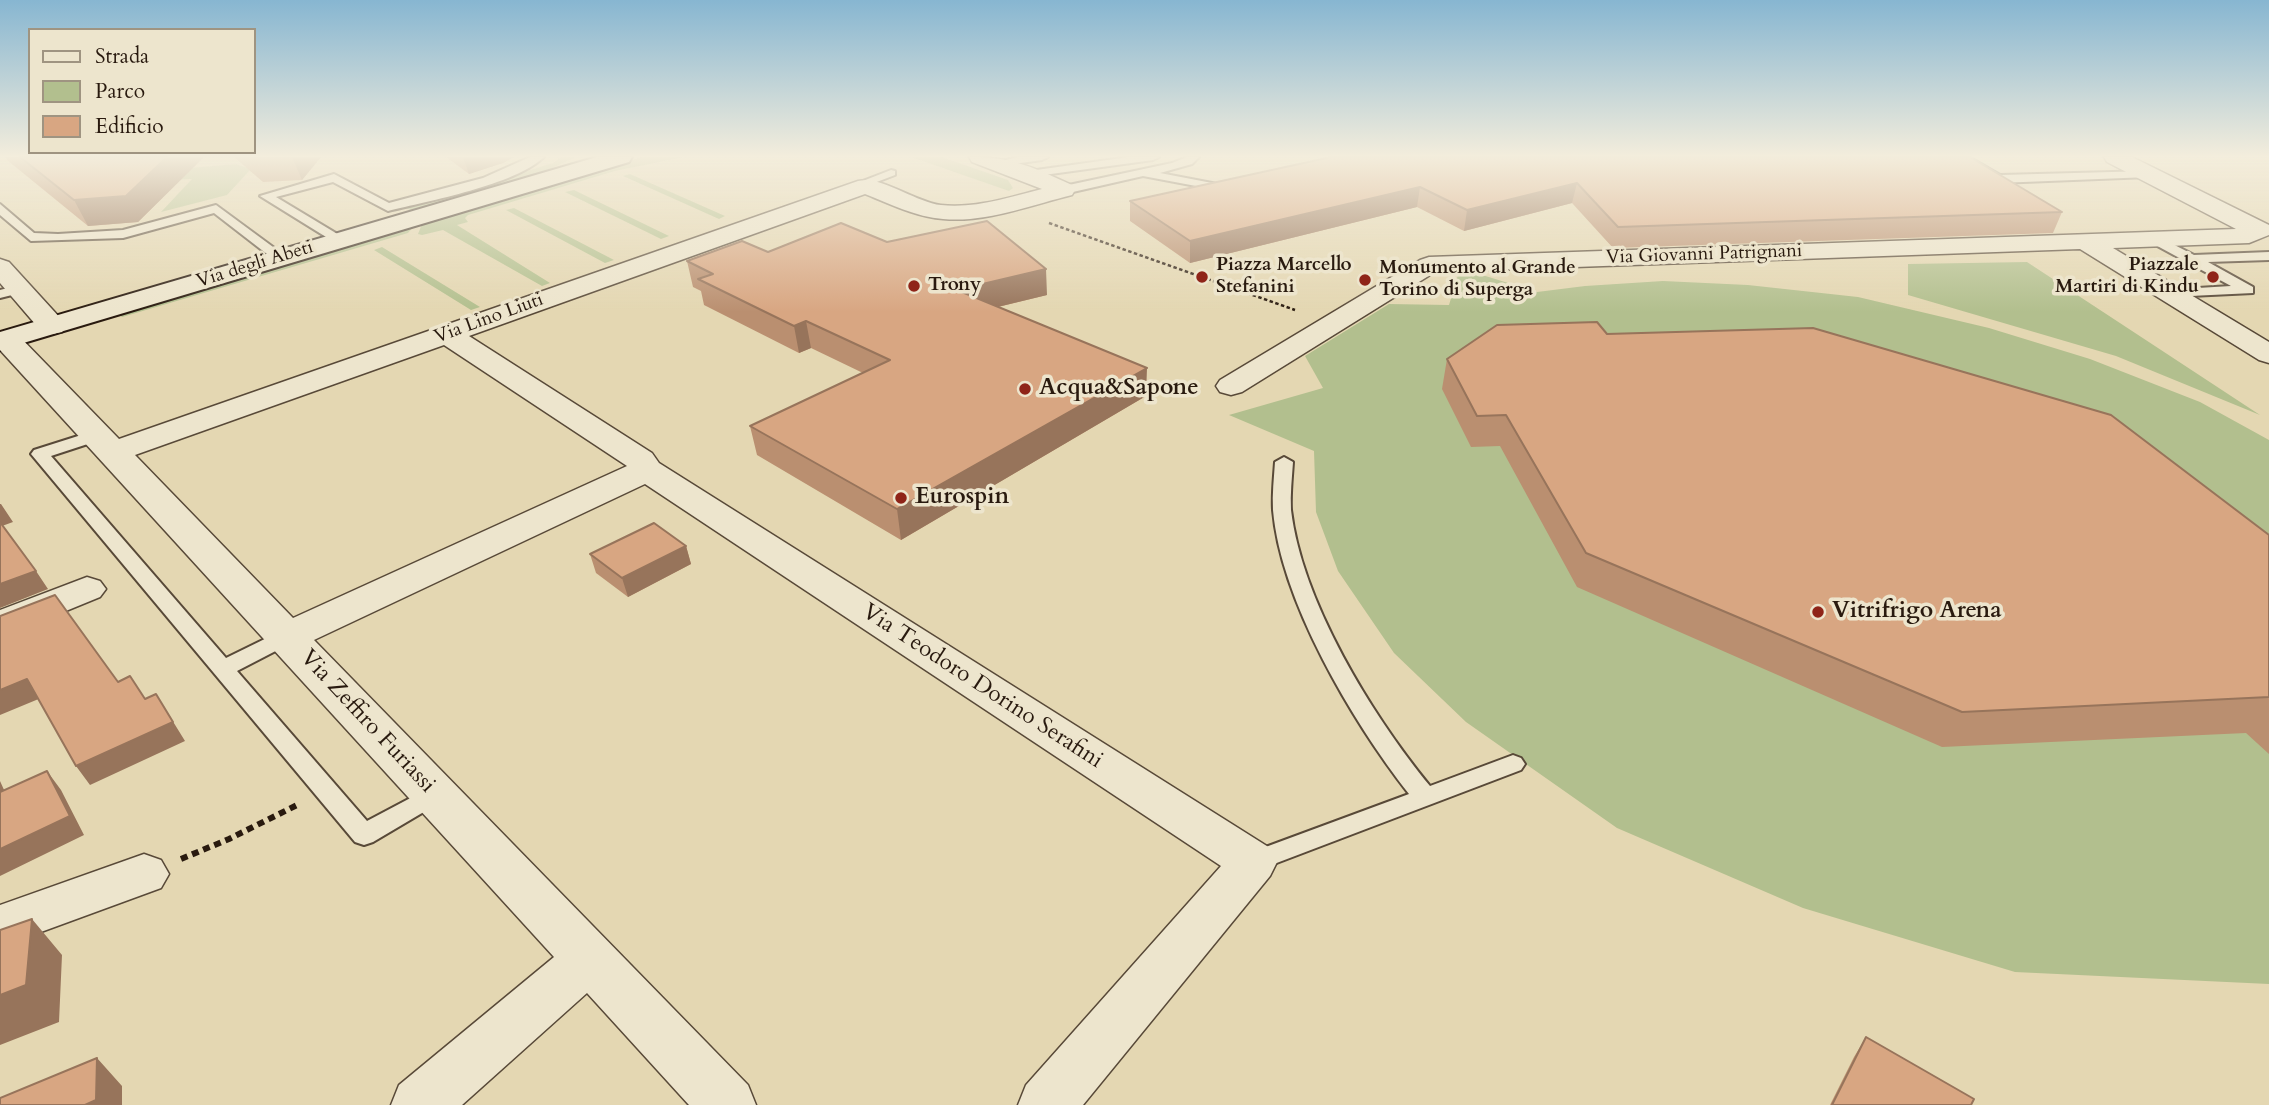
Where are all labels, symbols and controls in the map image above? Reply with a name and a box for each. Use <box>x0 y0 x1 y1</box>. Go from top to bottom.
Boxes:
legend <box>28 28 256 154</box>
text: Strada <box>95 42 149 71</box>
text: Parco <box>95 77 145 106</box>
text: Edificio <box>95 112 164 141</box>
street label: Via degli Abeti <box>194 236 316 294</box>
street label: Via Giovanni Patrignani <box>1605 240 1803 270</box>
place label: Piazza Marcello Stefanini <box>1216 255 1352 299</box>
place label: Piazzale Martiri di Kindu <box>2055 255 2199 299</box>
place label: Monumento al Grande Torino di Superga <box>1379 258 1576 302</box>
marker: Piazza Marcello Stefanini <box>1194 269 1210 285</box>
marker: Piazzale Martiri di Kindu <box>2205 269 2221 285</box>
marker: Monumento al Grande Torino di Superga <box>1357 272 1373 288</box>
place label: Trony <box>928 275 981 297</box>
marker: Trony <box>906 278 922 294</box>
street label: Via Lino Liuti <box>431 289 547 349</box>
place label: Acqua&Sapone <box>1039 375 1199 403</box>
marker: Acqua&Sapone <box>1017 381 1033 397</box>
place label: Eurospin <box>915 484 1009 512</box>
marker: Eurospin <box>893 490 909 506</box>
place label: Vitrifrigo Arena <box>1832 598 2002 626</box>
street label: Via Teodoro Dorino Serafini <box>857 599 1107 775</box>
marker: Vitrifrigo Arena <box>1810 604 1826 620</box>
street label: Via Zeffiro Furiassi <box>294 645 440 799</box>

